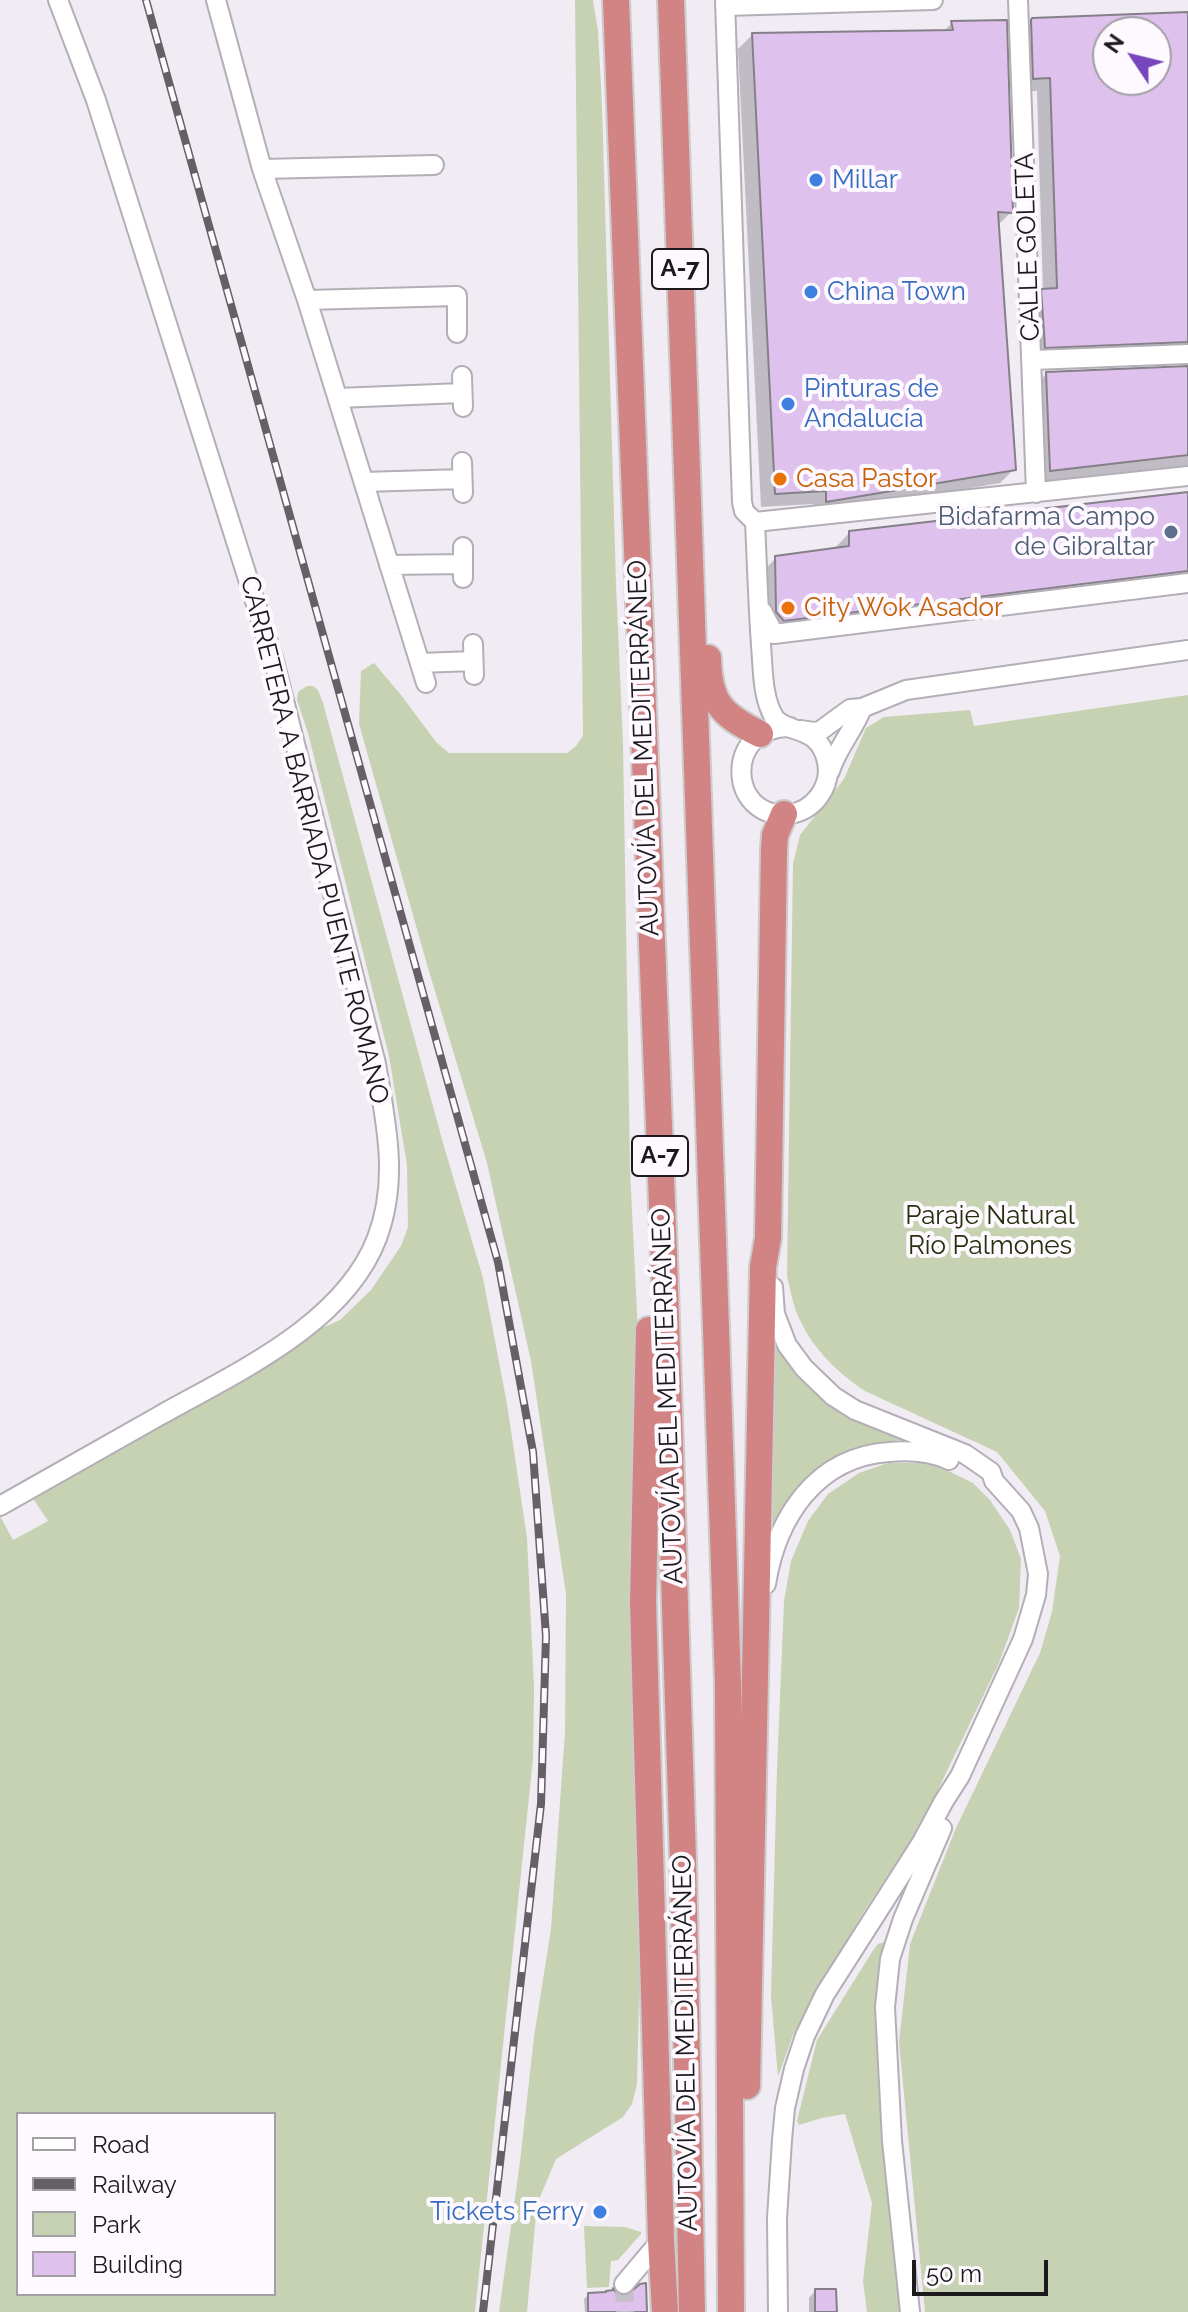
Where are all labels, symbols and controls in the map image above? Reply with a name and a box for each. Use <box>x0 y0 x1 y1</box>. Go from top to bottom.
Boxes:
north arrow <box>1092 16 1172 96</box>
text: N <box>1099 29 1129 58</box>
street label: CALLE GOLETA <box>1009 152 1047 342</box>
place label: Millar <box>832 164 898 196</box>
marker: Millar <box>807 171 825 189</box>
road number: A-7 <box>652 249 708 289</box>
place label: China Town <box>827 276 966 308</box>
marker: China Town <box>802 283 820 301</box>
place label: Pinturas de Andalucía <box>804 373 939 434</box>
marker: Pinturas de Andalucía <box>779 395 797 413</box>
place label: Casa Pastor <box>796 463 937 495</box>
marker: Casa Pastor <box>771 470 789 488</box>
place label: Bidafarma Campo de Gibraltar <box>938 501 1155 562</box>
marker: Bidafarma Campo de Gibraltar <box>1162 523 1180 541</box>
street label: AUTOVÍA DEL MEDITERRÁNEO <box>622 559 666 937</box>
street label: CARRETERA A BARRIADA PUENTE ROMANO <box>233 573 395 1107</box>
place label: City Wok Asador <box>804 592 1003 624</box>
marker: City Wok Asador <box>779 599 797 617</box>
road number: A-7 <box>632 1136 688 1176</box>
park label: Paraje Natural Río Palmones <box>905 1200 1075 1262</box>
street label: AUTOVÍA DEL MEDITERRÁNEO <box>646 1207 690 1585</box>
street label: AUTOVÍA DEL MEDITERRÁNEO <box>667 1854 705 2232</box>
legend <box>16 2112 276 2296</box>
text: Road <box>92 2130 150 2159</box>
text: Railway <box>92 2170 177 2199</box>
place label: Tickets Ferry <box>430 2196 584 2228</box>
marker: Tickets Ferry <box>591 2203 609 2221</box>
text: Park <box>92 2210 141 2239</box>
scale bar <box>916 2244 1052 2294</box>
text: Building <box>92 2250 183 2279</box>
text: 50 m <box>926 2259 982 2288</box>

